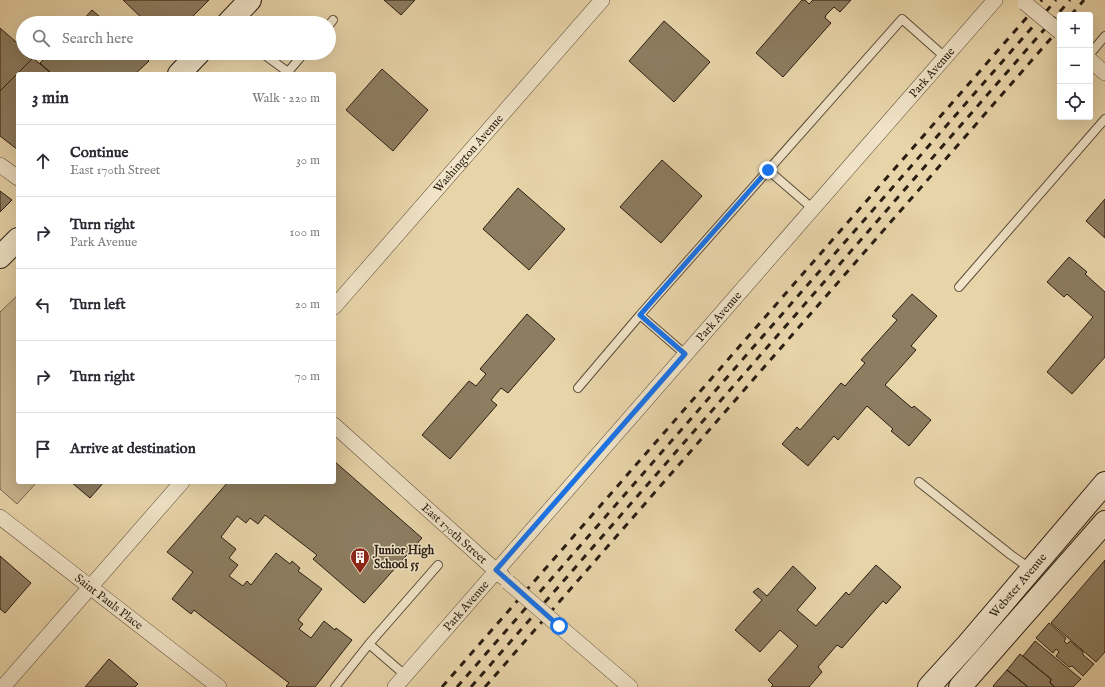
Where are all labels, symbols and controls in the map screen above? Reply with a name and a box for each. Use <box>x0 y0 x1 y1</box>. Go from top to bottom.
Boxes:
map controls <box>1057 12 1093 120</box>
button: + <box>1057 12 1093 48</box>
search box <box>16 16 336 60</box>
icon: search <box>30 27 52 49</box>
text: Search here <box>62 29 133 48</box>
street label: Park Avenue <box>906 44 958 101</box>
button: − <box>1057 48 1093 84</box>
button: locate <box>1057 84 1093 120</box>
text: 3 min <box>32 88 69 109</box>
text: Walk · 220 m <box>252 90 320 107</box>
street label: Washington Avenue <box>430 111 507 196</box>
text: Continue <box>70 143 128 162</box>
icon: ahead <box>32 150 54 172</box>
text: 30 m <box>296 152 320 169</box>
route end <box>759 161 777 179</box>
text: East 170th Street <box>70 162 160 179</box>
text: Turn right <box>70 215 135 234</box>
icon: right <box>32 222 54 244</box>
text: 100 m <box>290 224 320 241</box>
text: Park Avenue <box>70 234 137 251</box>
street label: Park Avenue <box>693 288 745 345</box>
icon: left <box>32 294 54 316</box>
text: Turn left <box>70 295 126 314</box>
text: 20 m <box>295 296 320 313</box>
icon: right <box>32 366 54 388</box>
text: Turn right <box>70 367 135 386</box>
text: 70 m <box>295 368 320 385</box>
icon: arrive <box>32 438 54 460</box>
text: Arrive at destination <box>70 439 196 458</box>
street label: East 170th Street <box>418 500 491 567</box>
place label: Junior High School 55 <box>372 543 435 572</box>
building icon: Junior High School 55 <box>349 546 371 574</box>
street label: Webster Avenue <box>986 550 1050 621</box>
street label: Saint Pauls Place <box>72 570 146 633</box>
street label: Park Avenue <box>440 577 492 634</box>
route start <box>550 617 568 635</box>

